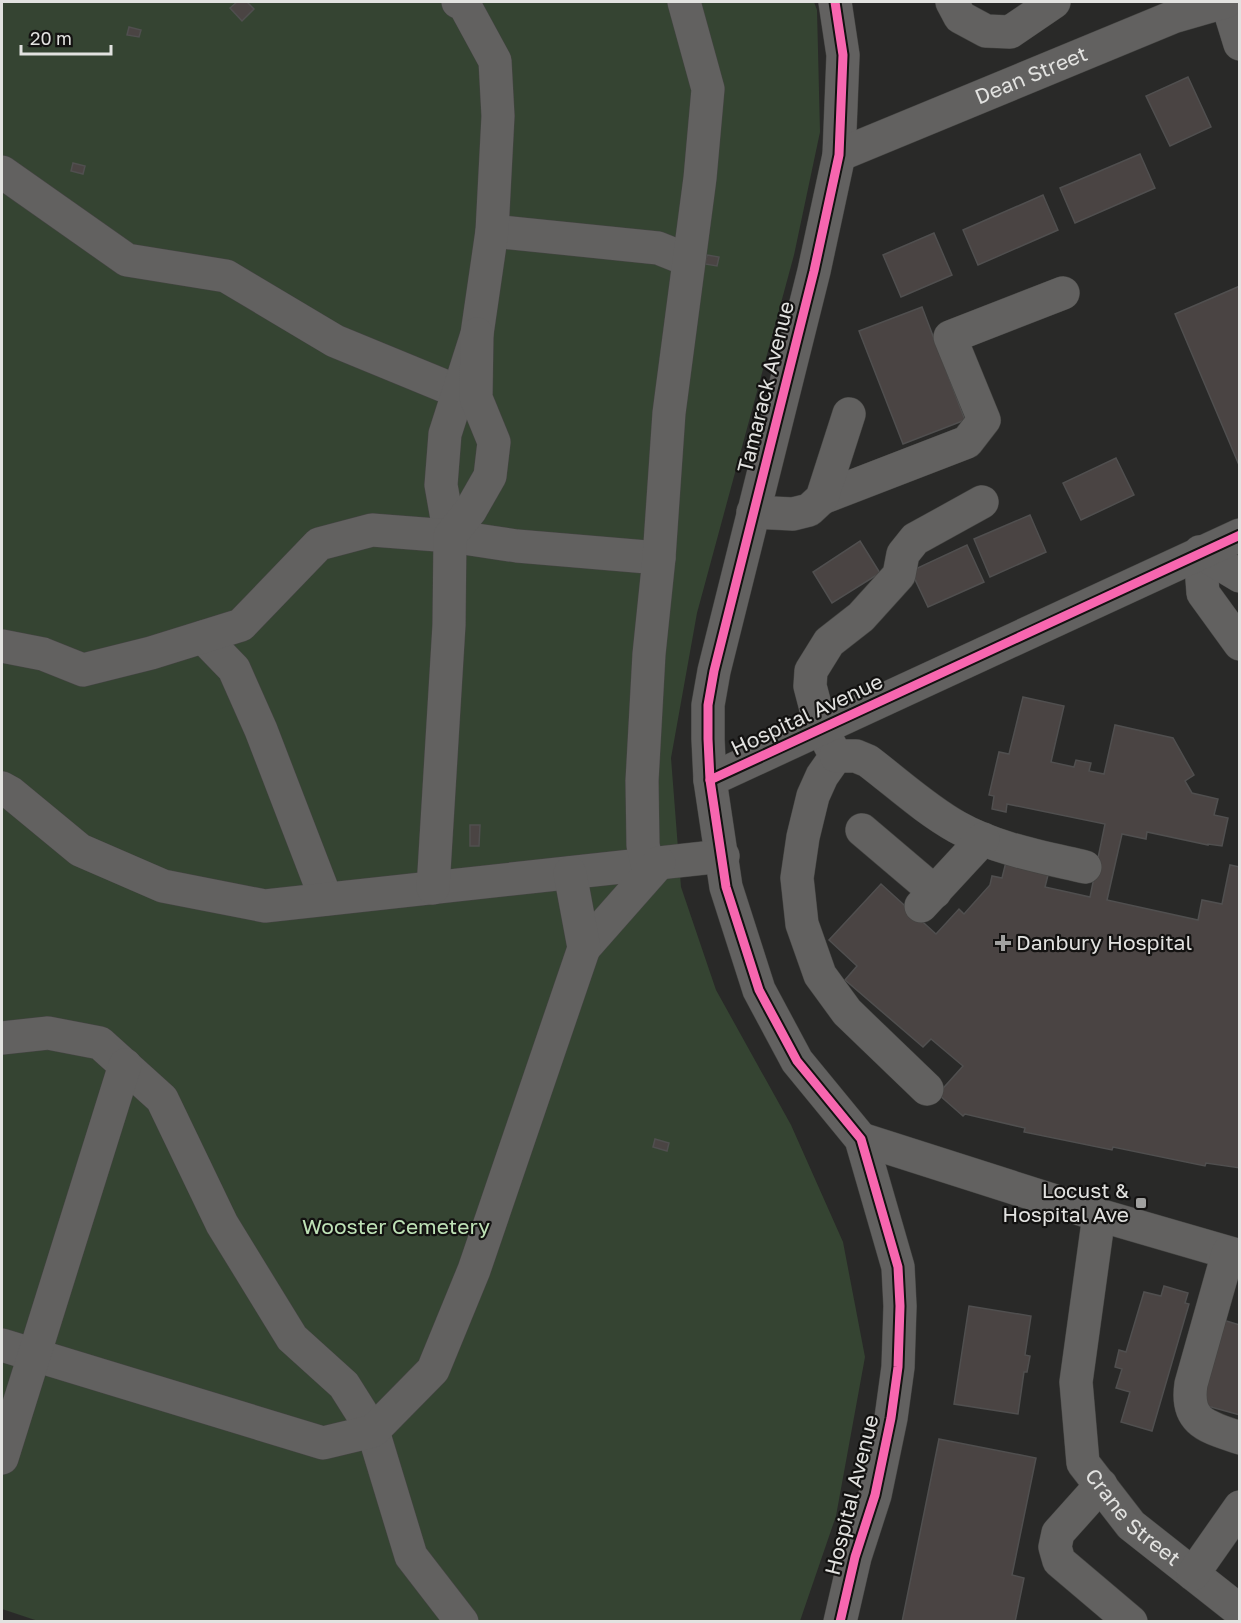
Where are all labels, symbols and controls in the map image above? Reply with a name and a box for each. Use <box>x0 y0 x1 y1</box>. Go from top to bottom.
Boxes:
scale bar <box>21 18 111 56</box>
text: 20 m <box>30 27 72 49</box>
street label: Dean Street <box>971 40 1091 109</box>
street label: Tamarack Avenue <box>731 298 799 475</box>
street label: Hospital Avenue <box>726 668 887 761</box>
place label: Danbury Hospital <box>1016 929 1192 955</box>
marker: Danbury Hospital <box>994 934 1012 952</box>
place label: Locust & Hospital Ave <box>1002 1177 1129 1227</box>
marker: Locust & Hospital Ave <box>1134 1196 1148 1210</box>
park label: Wooster Cemetery <box>302 1213 490 1239</box>
street label: Hospital Avenue <box>819 1412 884 1578</box>
street label: Crane Street <box>1080 1463 1186 1571</box>

